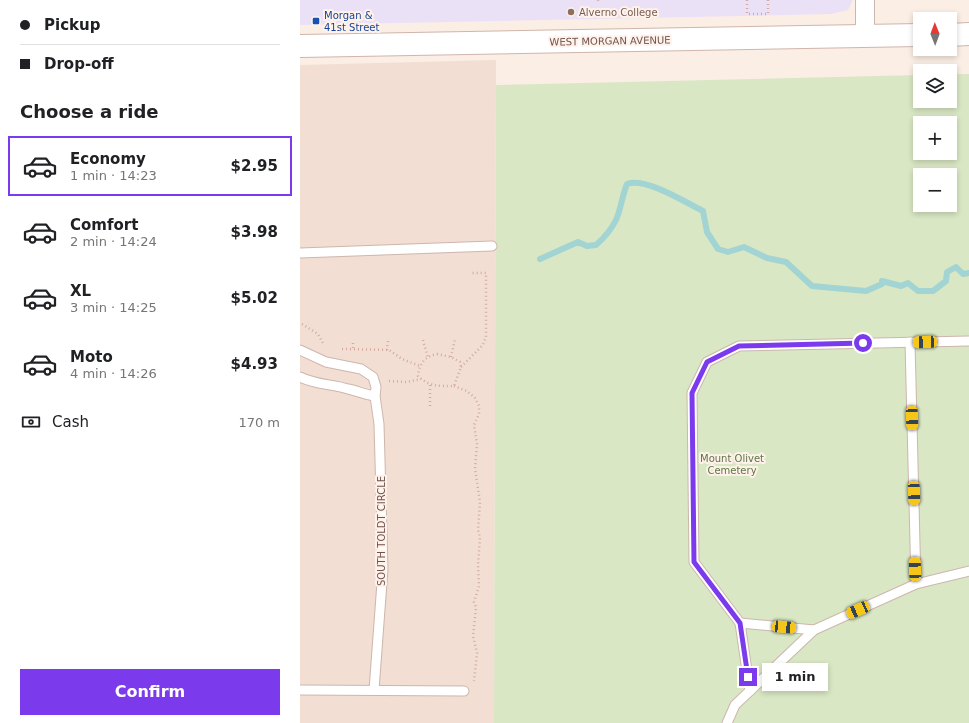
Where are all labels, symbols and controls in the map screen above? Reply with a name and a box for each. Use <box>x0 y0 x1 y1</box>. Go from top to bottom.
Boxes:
marker: Alverno College <box>566 7 576 17</box>
place label: Alverno College <box>579 7 658 18</box>
place label: Morgan & 41st Street <box>324 10 379 33</box>
north arrow <box>913 12 957 56</box>
map controls <box>913 12 957 212</box>
text: Pickup <box>44 16 100 34</box>
marker: Morgan & 41st Street <box>311 16 321 26</box>
street label: WEST MORGAN AVENUE <box>549 34 671 48</box>
text: Drop-off <box>44 55 114 73</box>
button: layers <box>913 64 957 108</box>
text: Choose a ride <box>20 101 159 122</box>
button: + <box>913 116 957 160</box>
icon: car <box>22 148 58 184</box>
text: Economy <box>70 150 146 168</box>
text: $2.95 <box>231 157 278 175</box>
text: 1 min · 14:23 <box>70 168 157 183</box>
button: − <box>913 168 957 212</box>
icon: car <box>22 214 58 250</box>
text: Comfort <box>70 216 138 234</box>
text: $3.98 <box>231 223 278 241</box>
text: 2 min · 14:24 <box>70 234 157 249</box>
icon: car <box>22 280 58 316</box>
text: XL <box>70 282 91 300</box>
text: $5.02 <box>231 289 278 307</box>
text: 3 min · 14:25 <box>70 300 157 315</box>
route start <box>854 334 872 352</box>
car <box>913 336 937 348</box>
icon: car <box>22 346 58 382</box>
text: Moto <box>70 348 113 366</box>
text: $4.93 <box>231 355 278 373</box>
text: 4 min · 14:26 <box>70 366 157 381</box>
car <box>906 406 918 430</box>
icon: cash <box>20 411 42 433</box>
text: Cash <box>52 413 89 431</box>
text: 170 m <box>238 415 280 430</box>
park label: Mount Olivet Cemetery <box>700 453 764 476</box>
street label: SOUTH TOLDT CIRCLE <box>376 476 387 586</box>
car <box>908 481 920 505</box>
car <box>909 557 921 581</box>
car <box>845 600 871 620</box>
car <box>772 620 796 634</box>
callout: 1 min <box>762 663 828 691</box>
route end <box>739 668 757 686</box>
button: Confirm <box>20 669 280 715</box>
text: 1 min <box>775 669 815 684</box>

